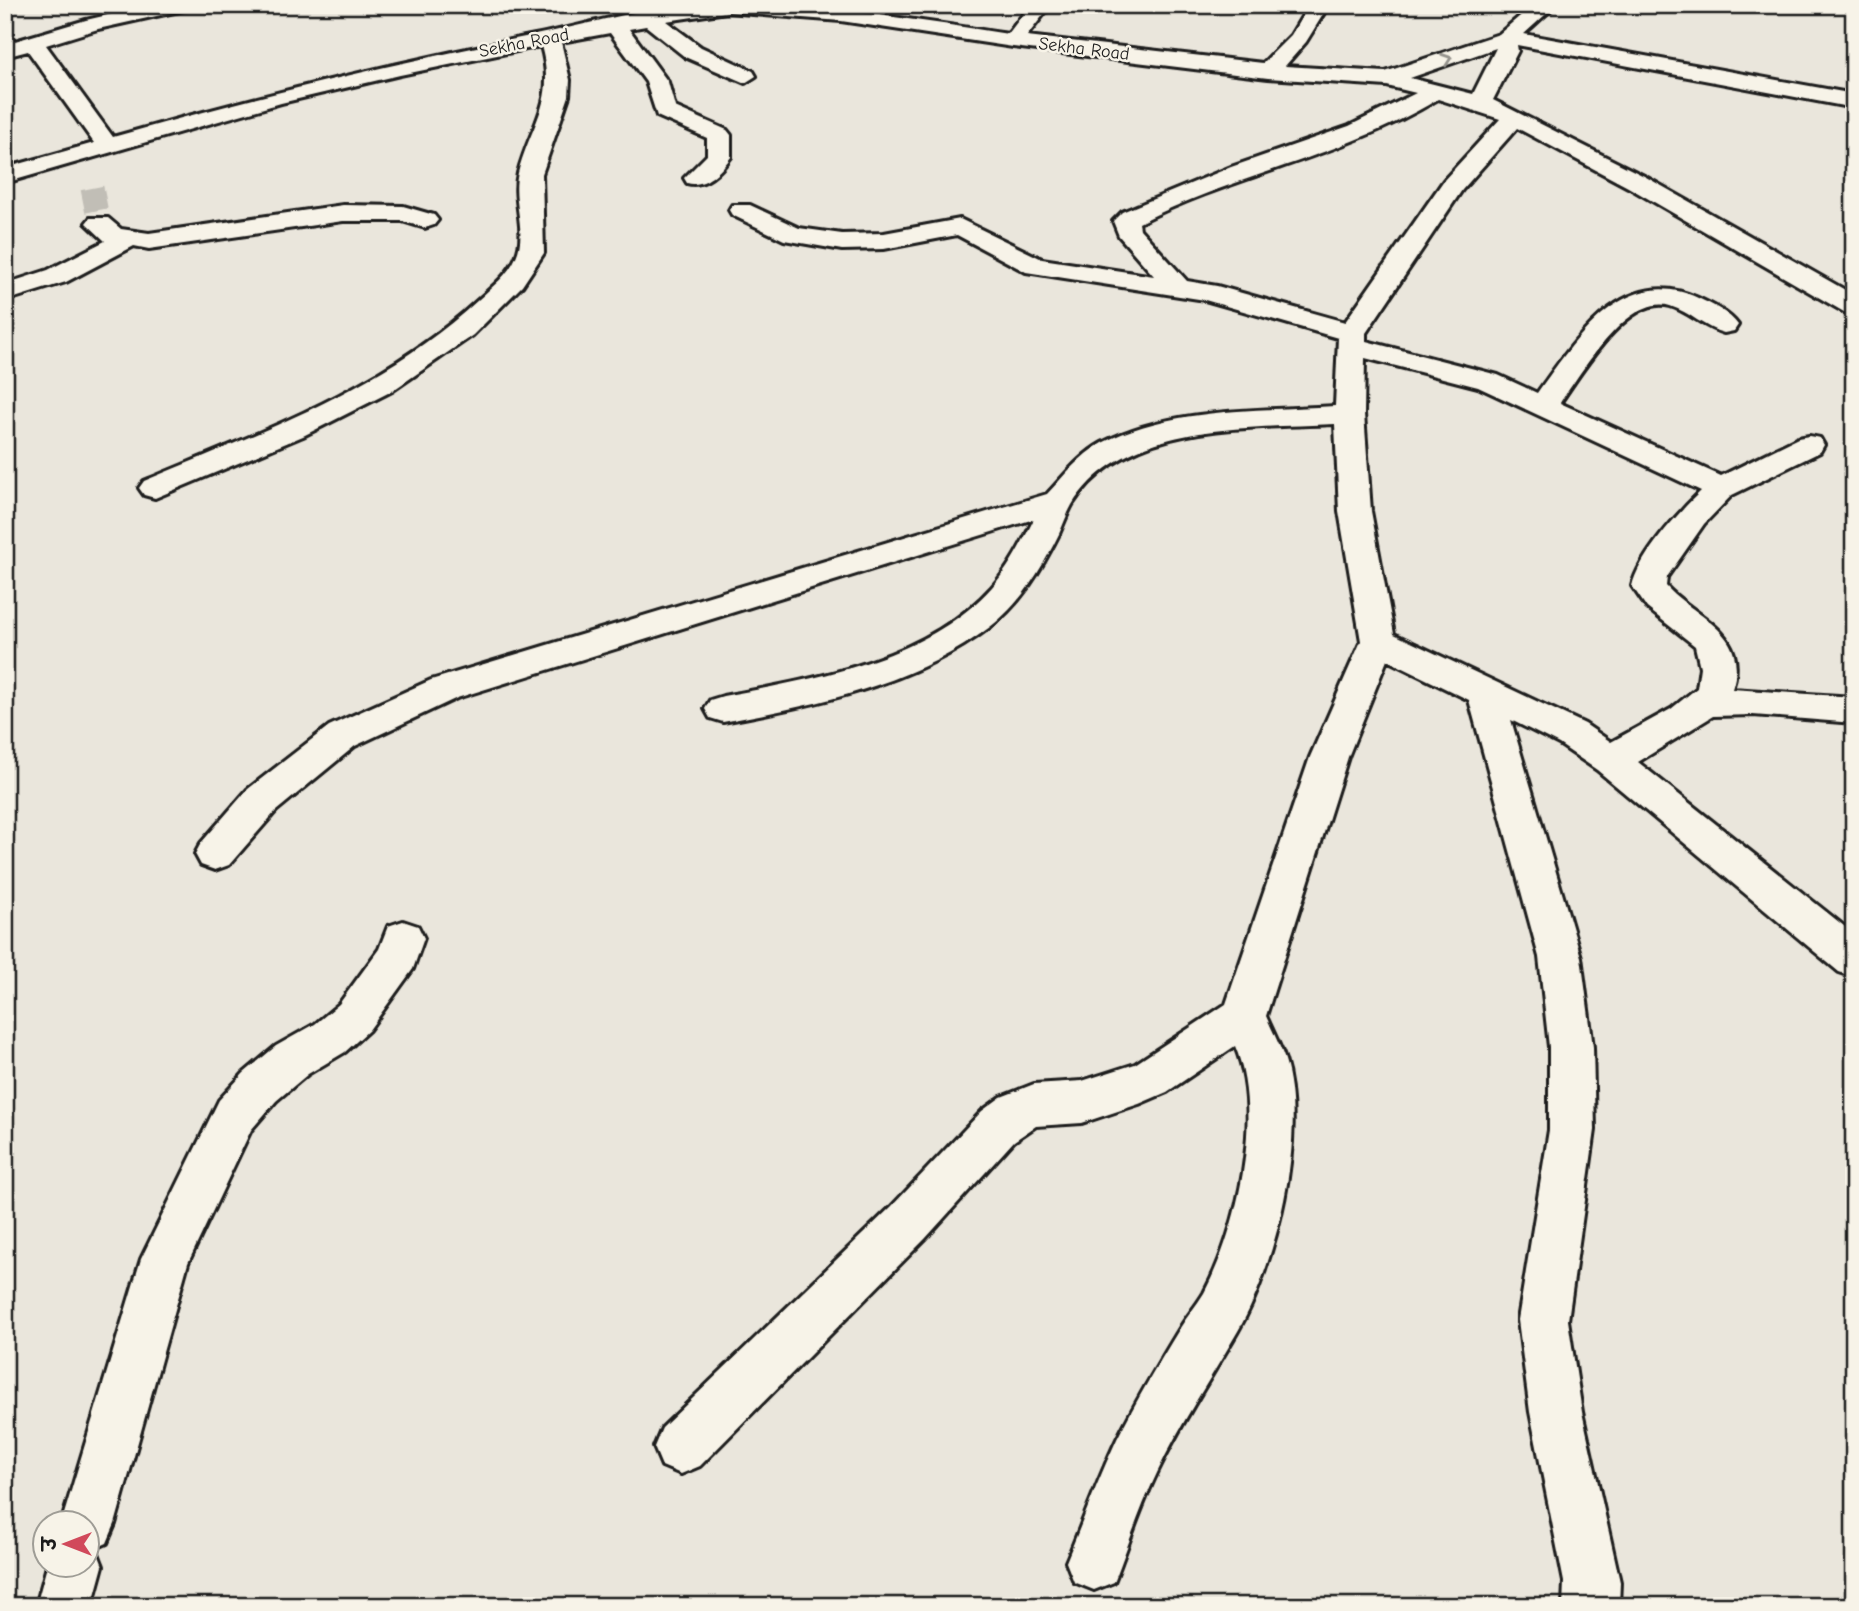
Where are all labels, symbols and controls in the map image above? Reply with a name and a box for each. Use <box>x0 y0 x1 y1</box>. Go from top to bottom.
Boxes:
street label: Sekha Road <box>477 24 571 62</box>
street label: Sekha Road <box>1037 33 1131 65</box>
one-way arrow <box>1440 53 1452 67</box>
north arrow <box>32 1510 102 1580</box>
text: उ <box>39 1535 61 1552</box>

